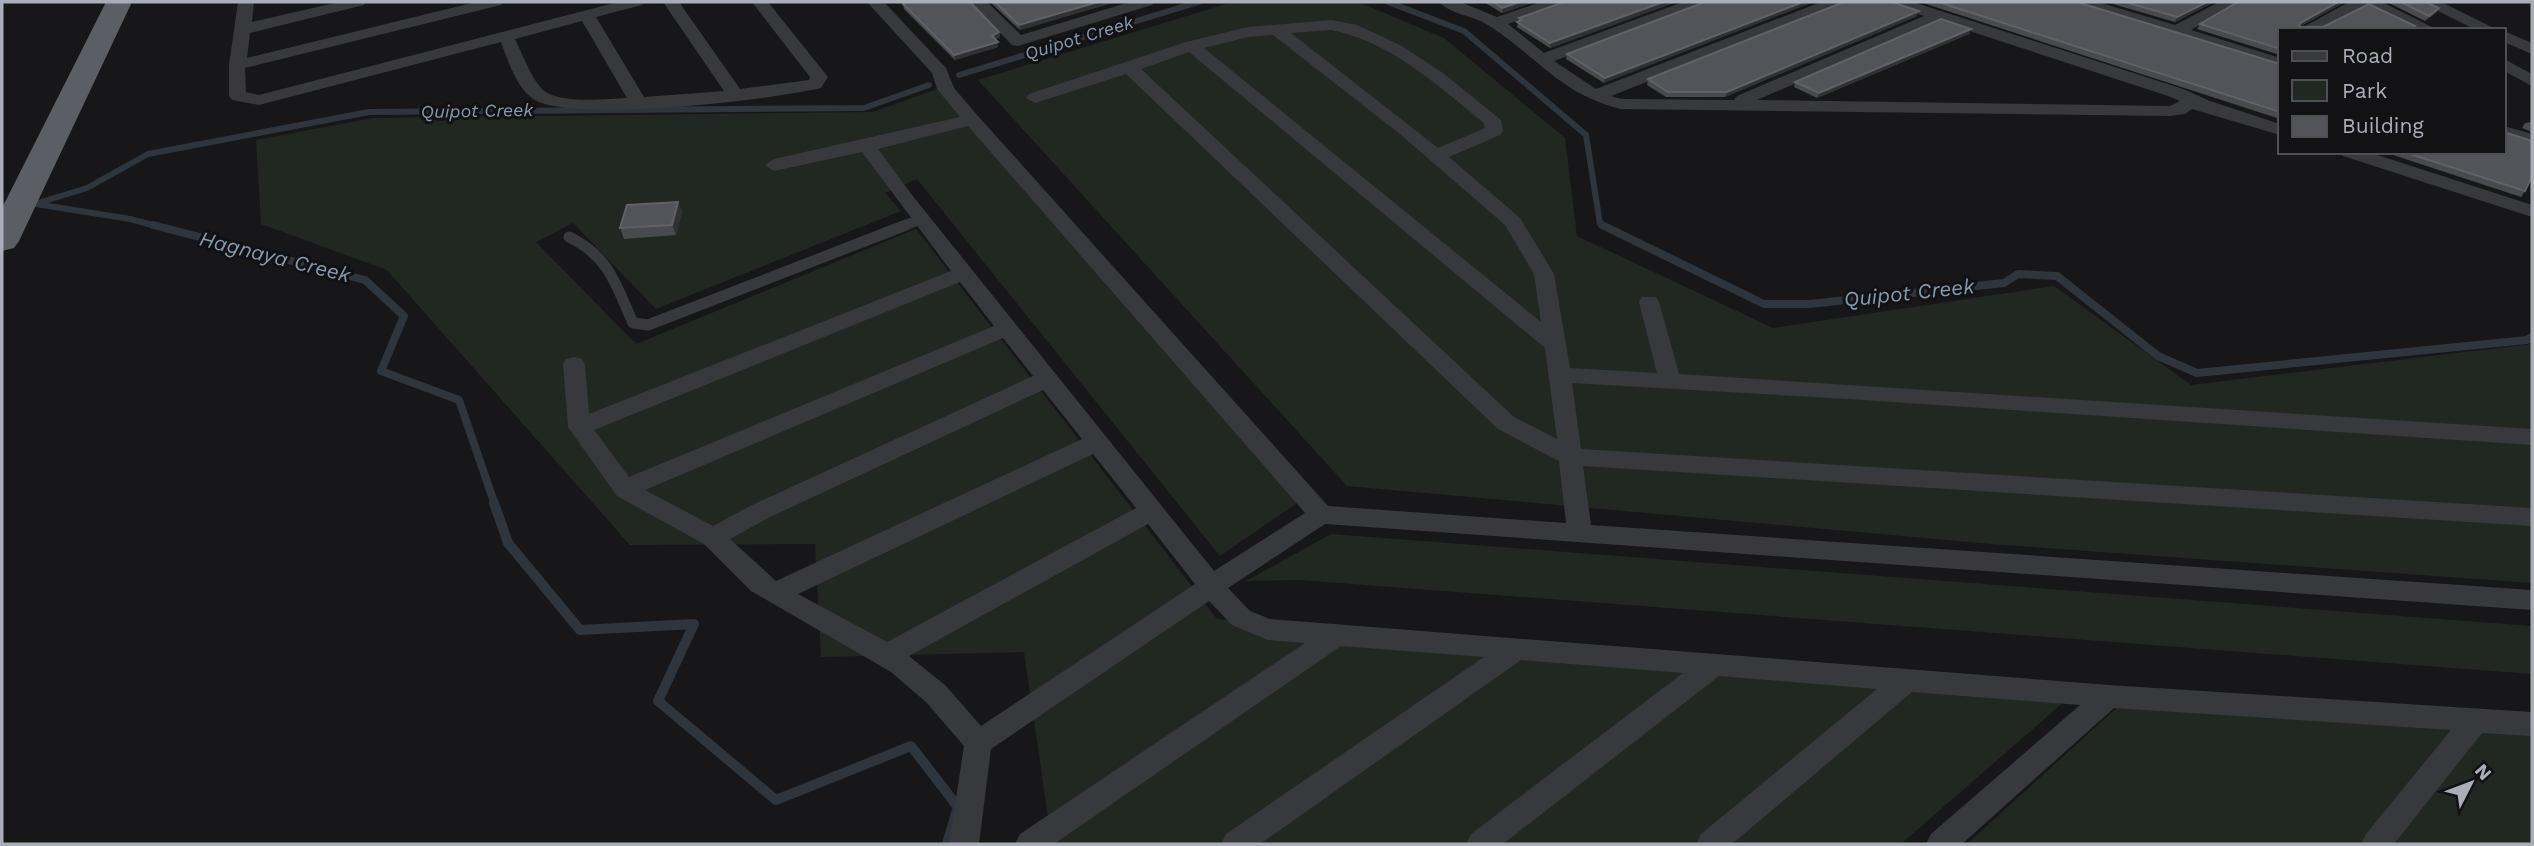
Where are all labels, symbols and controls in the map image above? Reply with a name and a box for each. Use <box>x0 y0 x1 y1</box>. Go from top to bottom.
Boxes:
water label: Quipot Creek <box>1022 11 1137 64</box>
legend <box>2278 28 2506 154</box>
text: Road <box>2342 43 2393 68</box>
text: Park <box>2342 78 2387 103</box>
water label: Quipot Creek <box>420 99 535 122</box>
text: Building <box>2342 113 2424 138</box>
water label: Hagnaya Creek <box>197 226 354 287</box>
water label: Quipot Creek <box>1842 273 1976 312</box>
north arrow <box>2436 748 2506 818</box>
text: N <box>2470 759 2497 785</box>

